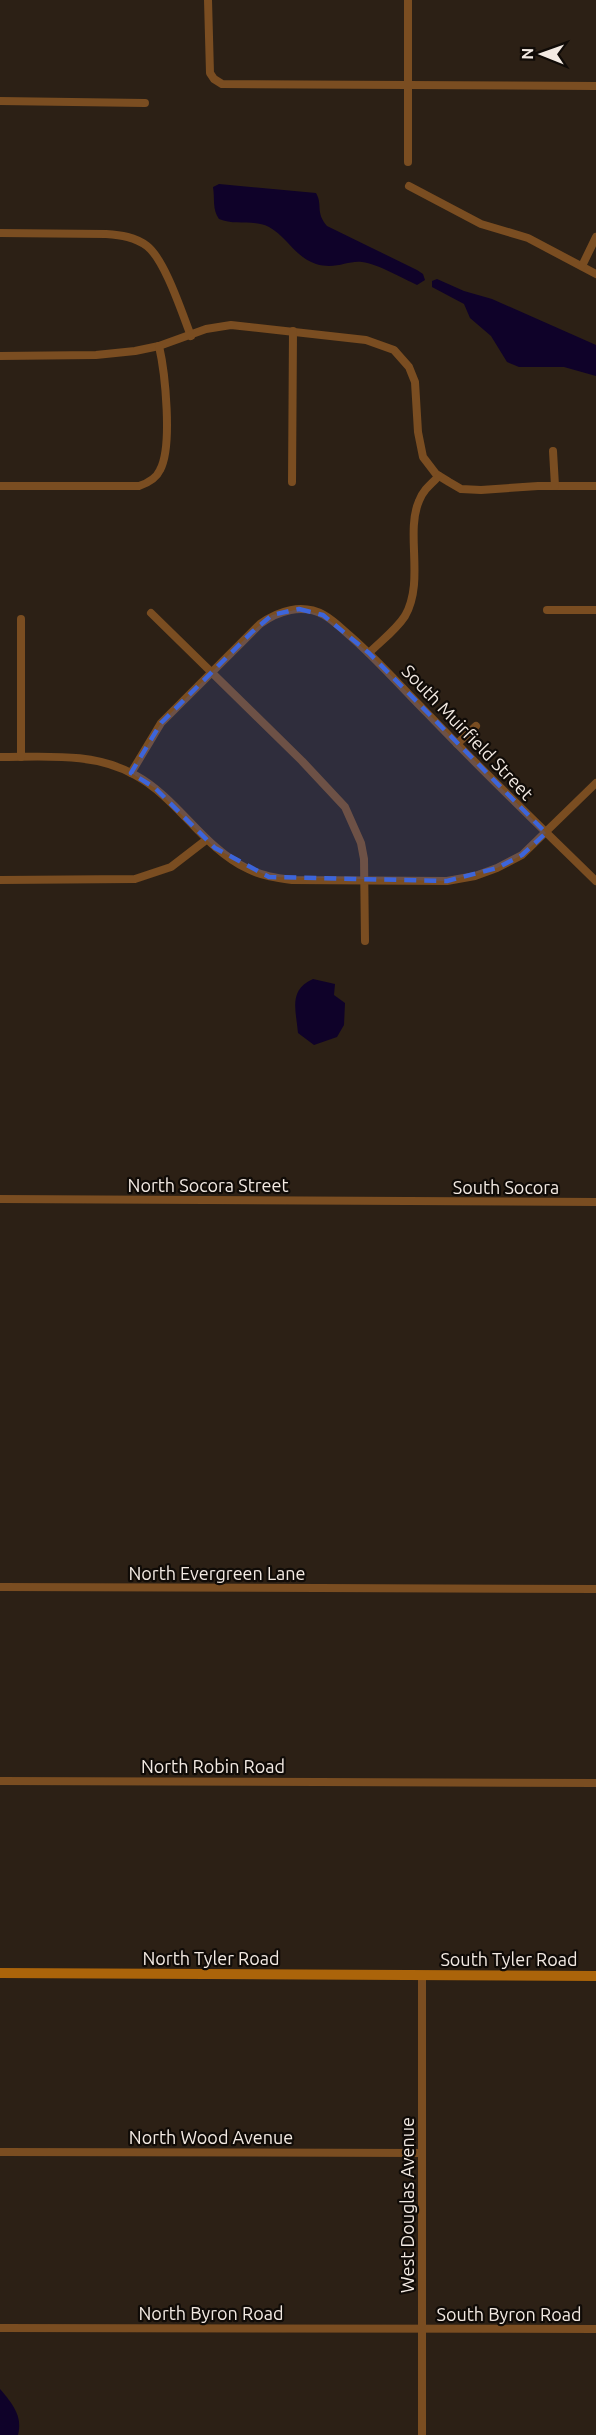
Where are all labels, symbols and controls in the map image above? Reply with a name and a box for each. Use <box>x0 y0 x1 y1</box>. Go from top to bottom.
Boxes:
north arrow <box>512 24 572 84</box>
text: N <box>518 48 536 60</box>
street label: South Muirfield Street <box>398 660 538 804</box>
street label: North Socora Street <box>128 1175 288 1195</box>
street label: South Socora <box>453 1177 559 1197</box>
street label: North Evergreen Lane <box>128 1563 306 1583</box>
street label: North Robin Road <box>141 1756 285 1776</box>
street label: North Tyler Road <box>142 1948 280 1968</box>
street label: South Tyler Road <box>440 1949 578 1969</box>
street label: West Douglas Avenue <box>397 2117 417 2293</box>
street label: North Wood Avenue <box>129 2127 293 2147</box>
street label: North Byron Road <box>139 2303 284 2323</box>
street label: South Byron Road <box>436 2304 582 2324</box>

